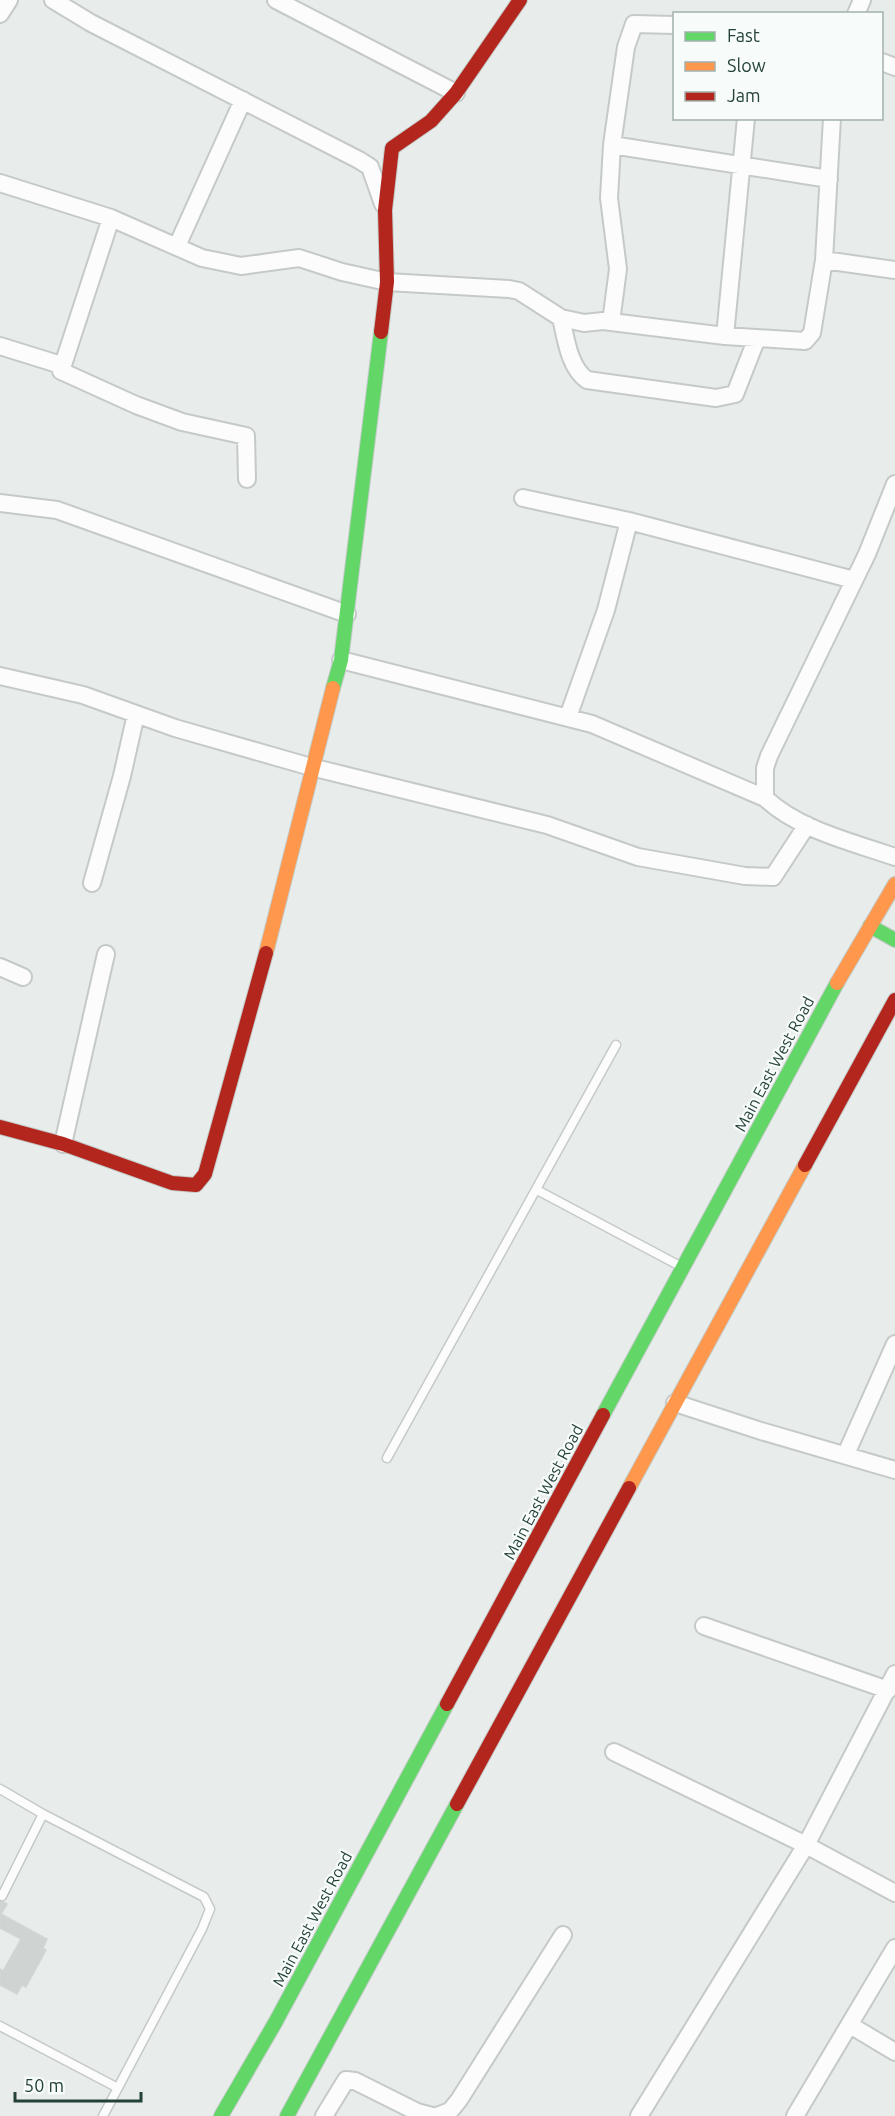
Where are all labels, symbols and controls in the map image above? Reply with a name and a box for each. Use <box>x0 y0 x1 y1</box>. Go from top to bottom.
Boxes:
legend <box>673 12 883 120</box>
text: Fast <box>727 25 760 45</box>
text: Slow <box>727 55 766 75</box>
text: Jam <box>727 85 761 105</box>
street label: Main East West Road <box>731 994 817 1134</box>
street label: Main East West Road <box>500 1422 586 1562</box>
street label: Main East West Road <box>269 1849 355 1989</box>
scale bar <box>15 2065 141 2103</box>
text: 50 m <box>24 2075 64 2095</box>

